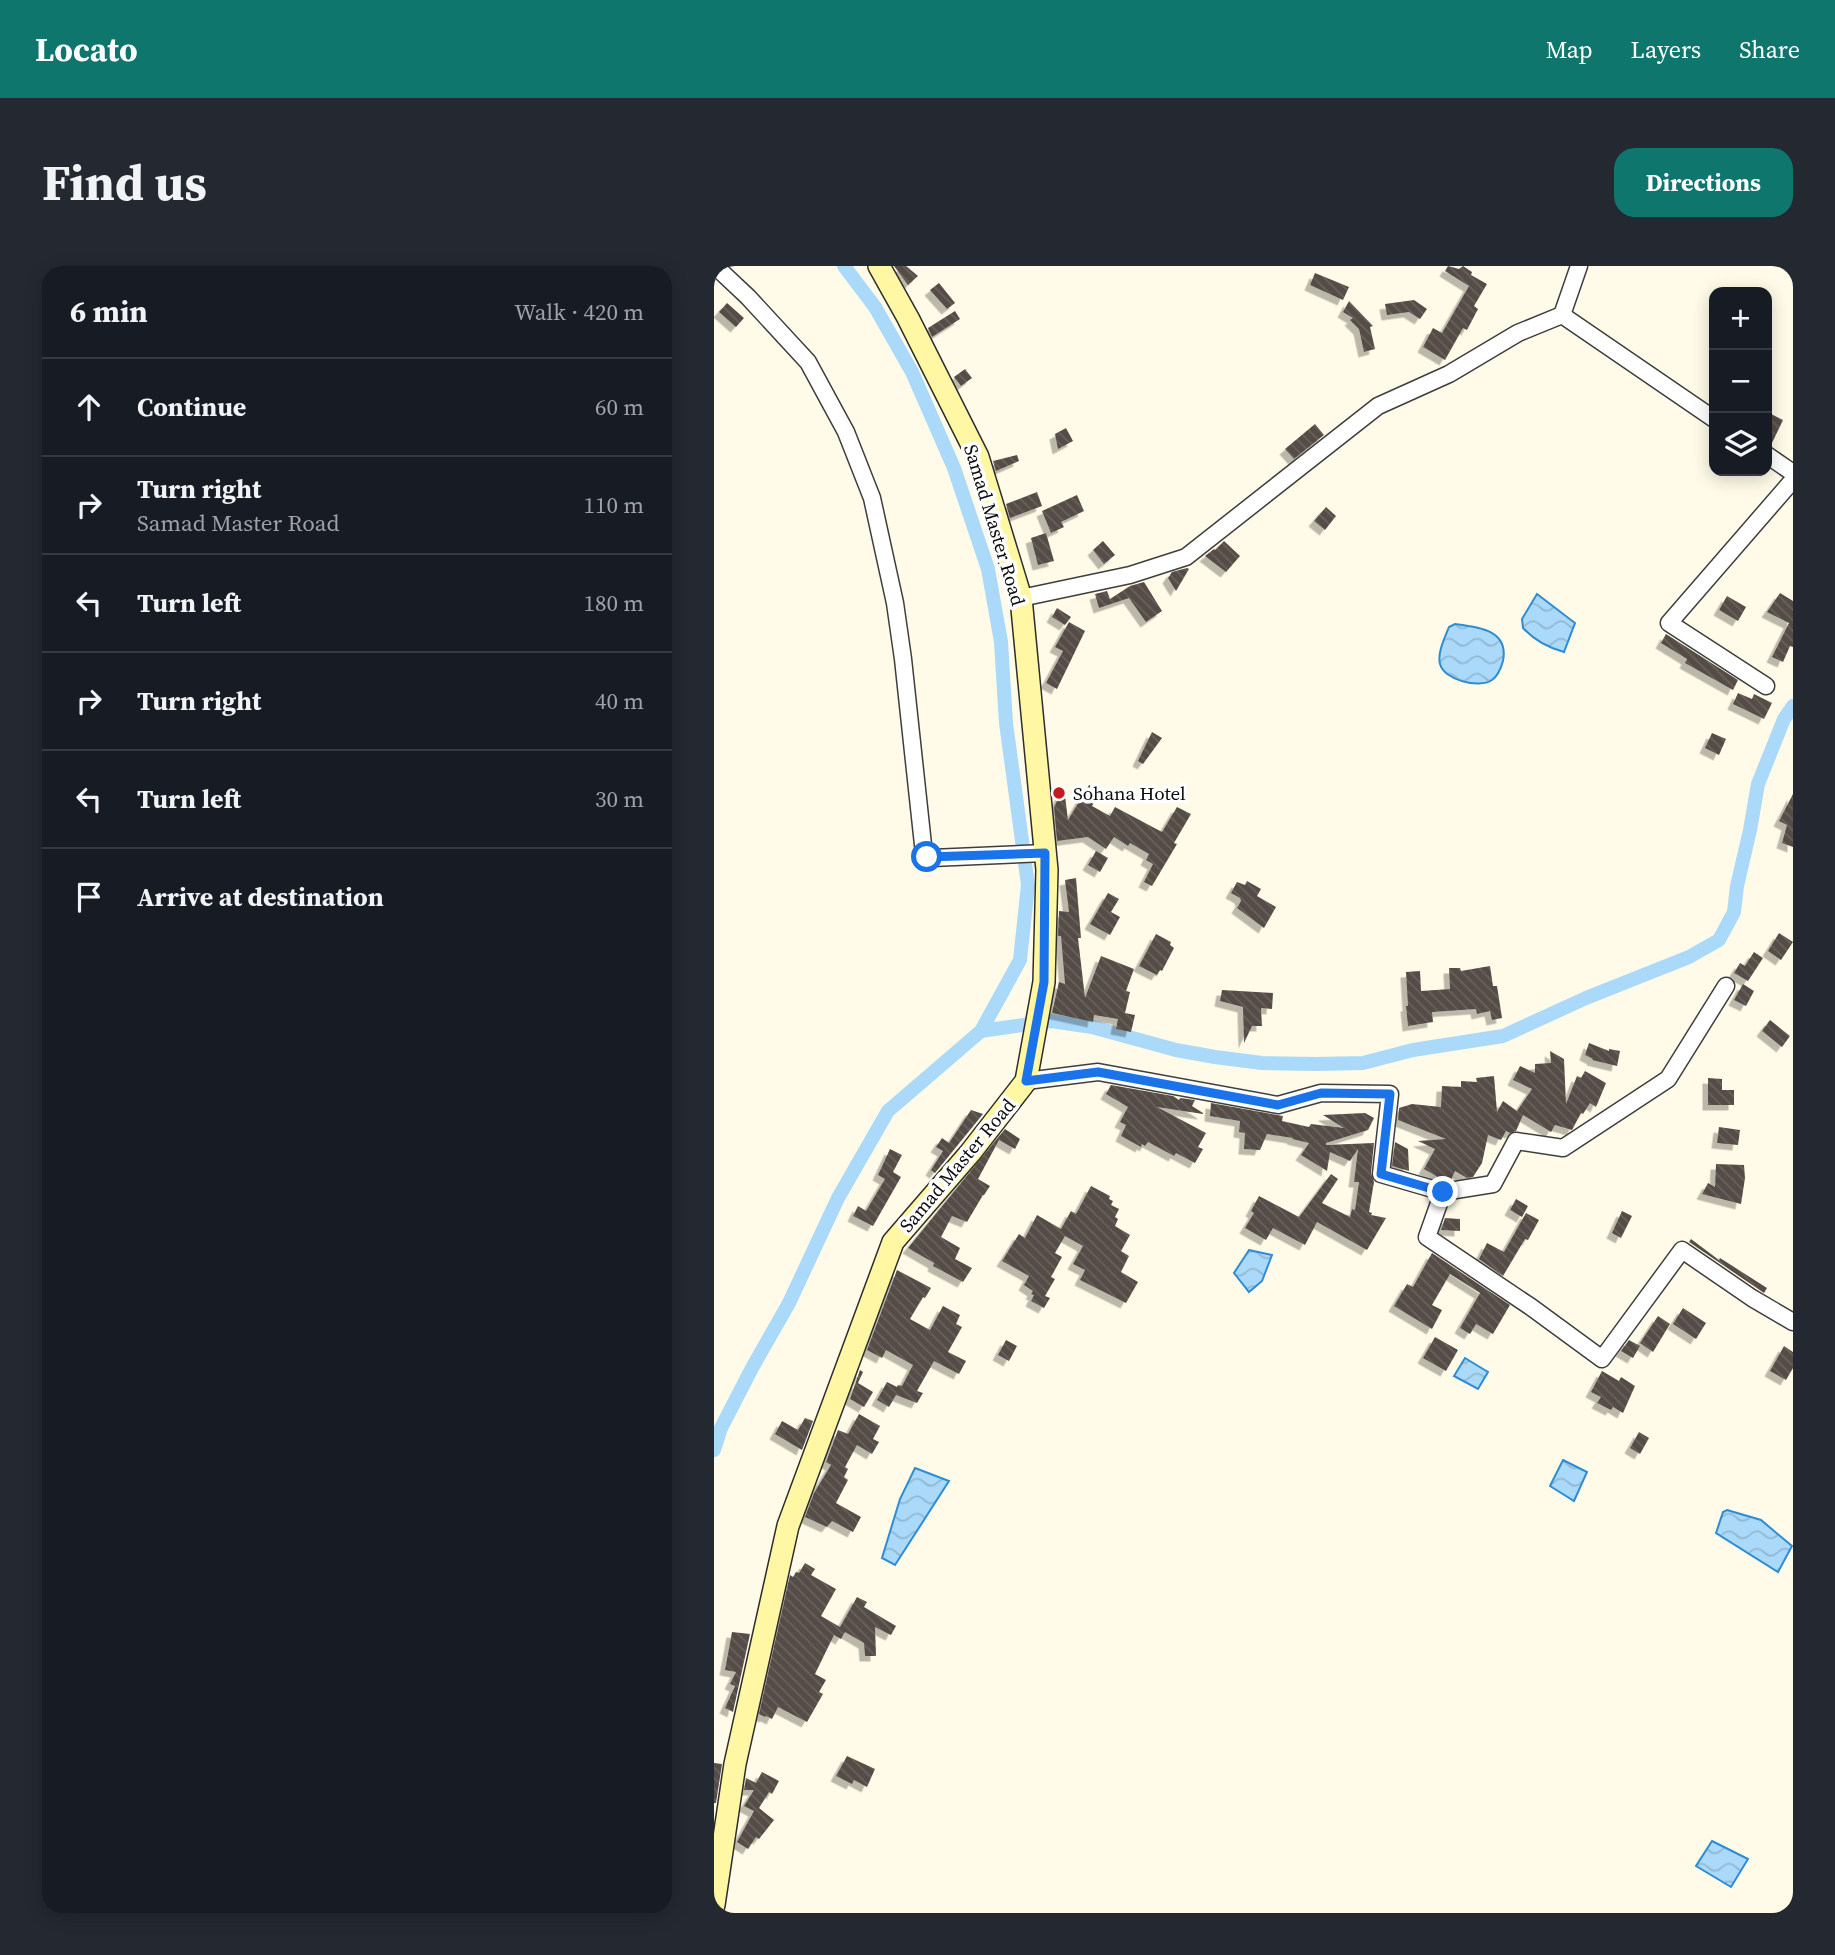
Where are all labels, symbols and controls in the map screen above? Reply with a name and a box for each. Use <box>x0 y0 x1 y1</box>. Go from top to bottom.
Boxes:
text: Locato <box>35 27 138 72</box>
text: Map <box>1546 33 1593 66</box>
text: Layers <box>1631 33 1701 66</box>
text: Share <box>1739 33 1800 66</box>
button: Directions <box>1614 148 1793 217</box>
text: Find us <box>42 149 207 216</box>
map controls <box>1709 287 1772 476</box>
button: + <box>1709 287 1772 350</box>
text: 6 min <box>70 291 148 332</box>
text: Walk · 420 m <box>514 296 644 328</box>
button: − <box>1709 350 1772 413</box>
icon: ahead <box>70 388 108 426</box>
text: Continue <box>137 389 246 425</box>
text: 60 m <box>595 391 644 423</box>
button: layers <box>1709 413 1772 476</box>
street label: Samad Master Road <box>958 441 1032 609</box>
text: Turn right <box>137 471 261 507</box>
icon: right <box>70 486 108 524</box>
text: 110 m <box>583 489 644 521</box>
text: Samad Master Road <box>137 507 340 539</box>
icon: left <box>70 584 108 622</box>
text: Turn left <box>137 585 241 621</box>
text: 180 m <box>583 587 644 619</box>
icon: right <box>70 682 108 720</box>
text: Turn right <box>137 683 261 719</box>
text: 40 m <box>595 685 644 717</box>
icon: left <box>70 780 108 818</box>
place label: Sohana Hotel <box>1073 780 1186 806</box>
text: Turn left <box>137 781 241 817</box>
text: 30 m <box>595 783 644 815</box>
marker: Sohana Hotel <box>1051 785 1067 801</box>
route start <box>911 841 942 872</box>
icon: arrive <box>70 878 108 916</box>
text: Arrive at destination <box>137 879 384 915</box>
street label: Samad Master Road <box>893 1092 1021 1237</box>
route end <box>1427 1176 1458 1207</box>

